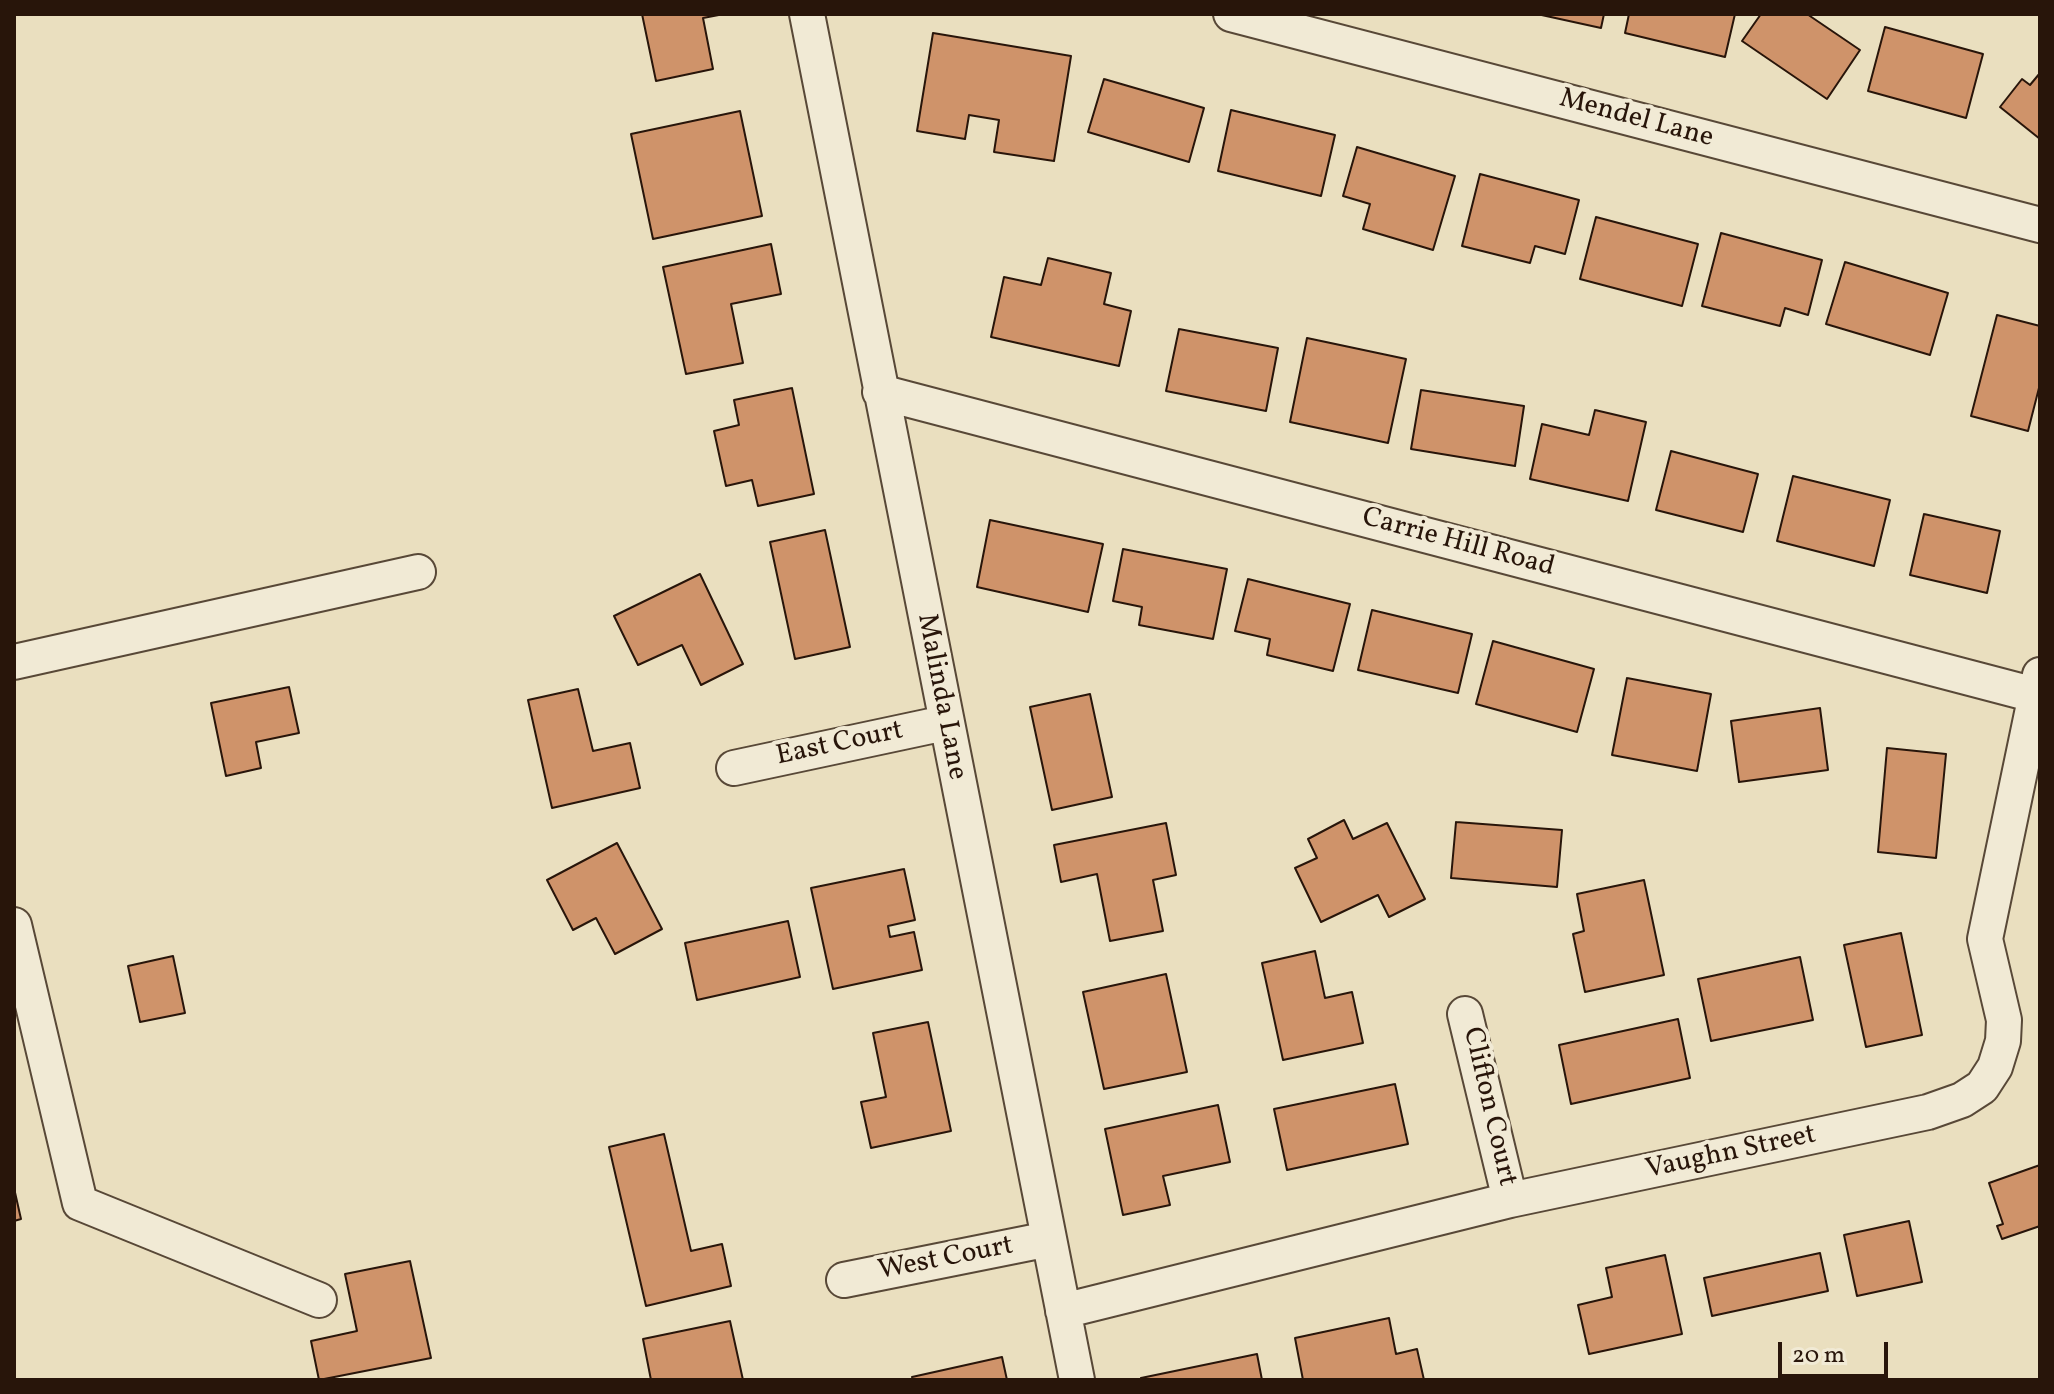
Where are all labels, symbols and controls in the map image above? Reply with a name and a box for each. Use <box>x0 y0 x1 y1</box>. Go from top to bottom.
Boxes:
street label: Mendel Lane <box>1555 83 1717 157</box>
street label: Carrie Hill Road <box>1358 502 1558 586</box>
street label: Malinda Lane <box>907 611 973 783</box>
street label: East Court <box>774 715 906 775</box>
street label: Clifton Court <box>1453 1024 1523 1190</box>
street label: Vaughn Street <box>1643 1120 1819 1188</box>
street label: West Court <box>876 1230 1016 1290</box>
scale bar <box>1782 1326 1892 1376</box>
text: 20 m <box>1792 1339 1845 1373</box>

